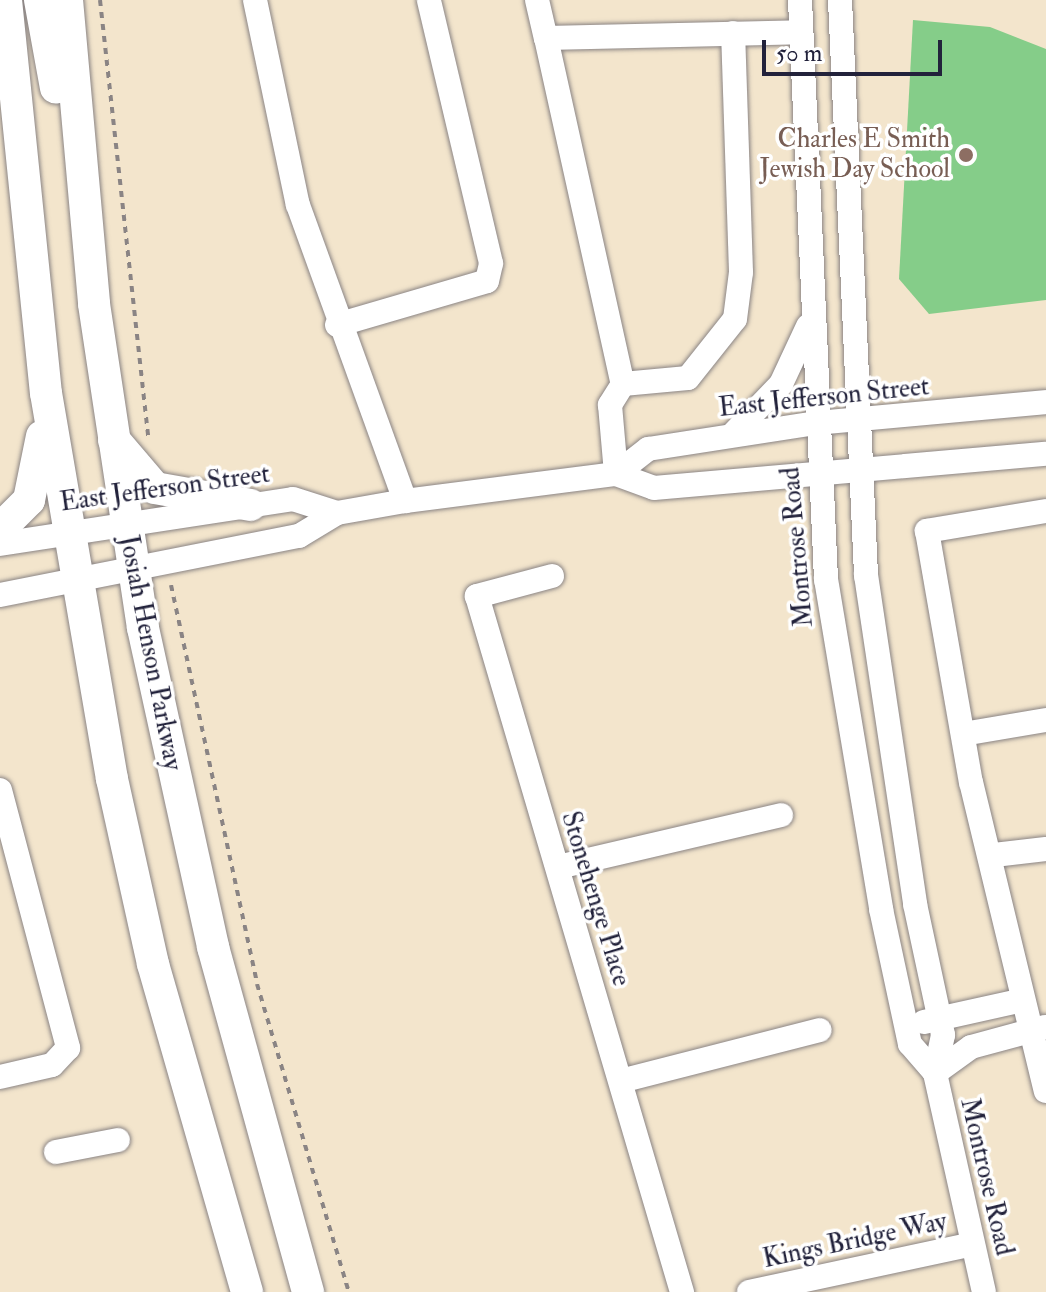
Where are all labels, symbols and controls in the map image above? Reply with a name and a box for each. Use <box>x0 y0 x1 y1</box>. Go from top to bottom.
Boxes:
scale bar <box>766 24 946 74</box>
text: 50 m <box>776 38 822 69</box>
place label: Charles E Smith Jewish Day School <box>760 124 950 186</box>
marker: Charles E Smith Jewish Day School <box>957 146 975 164</box>
street label: East Jefferson Street <box>717 371 931 425</box>
street label: East Jefferson Street <box>58 459 272 519</box>
street label: Montrose Road <box>775 466 821 628</box>
street label: Josiah Henson Parkway <box>112 533 188 773</box>
street label: Stonehenge Place <box>554 808 636 990</box>
street label: Montrose Road <box>953 1095 1019 1259</box>
street label: Kings Bridge Way <box>760 1206 950 1276</box>

